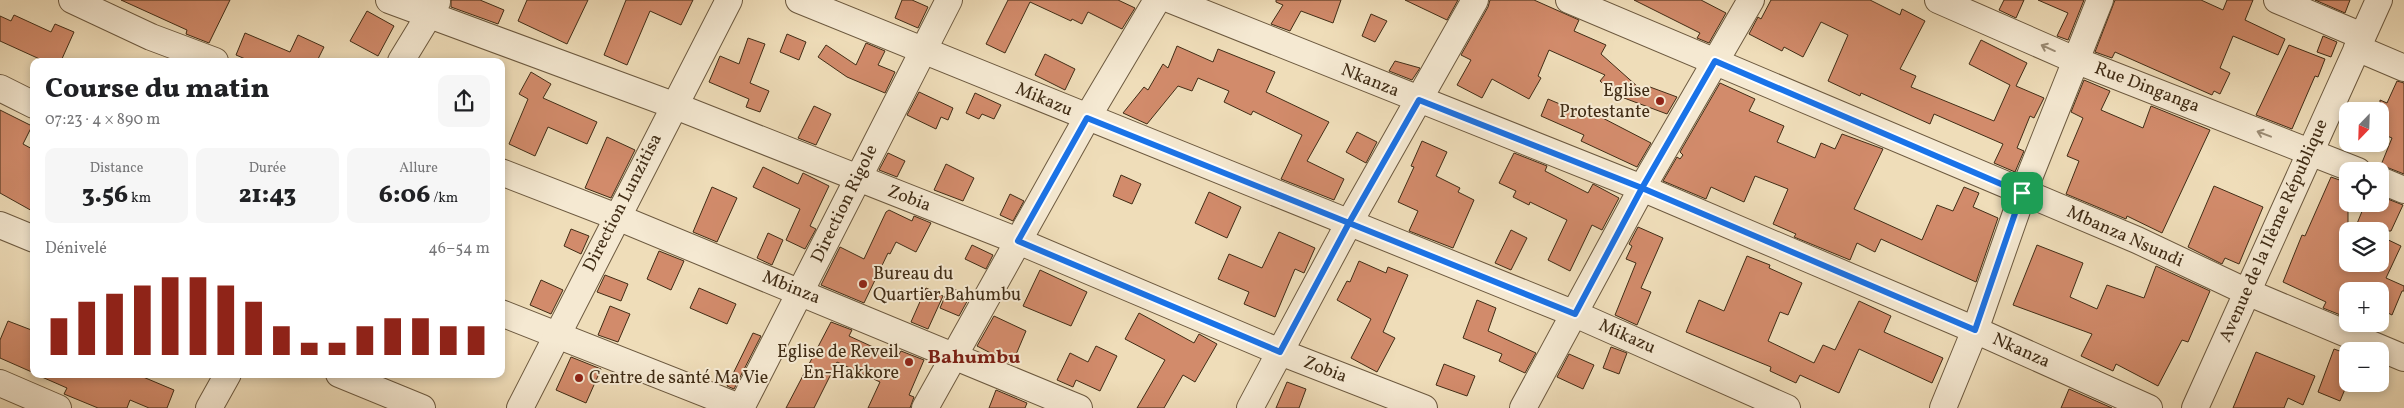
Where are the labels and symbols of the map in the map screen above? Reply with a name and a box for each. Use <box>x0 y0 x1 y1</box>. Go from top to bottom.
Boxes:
one-way arrow <box>2041 42 2056 52</box>
street label: Rue Dinganga <box>2091 56 2203 120</box>
street label: Nkanza <box>1337 58 1403 104</box>
street label: Mikazu <box>1011 77 1077 123</box>
place label: Eglise Protestante <box>1559 79 1650 125</box>
marker: Eglise Protestante <box>1654 95 1666 107</box>
north arrow <box>2339 102 2389 152</box>
street label: Avenue de la IIème République <box>2213 115 2335 347</box>
one-way arrow <box>2257 129 2272 138</box>
street label: Direction Lunzitisa <box>577 130 669 276</box>
street label: Direction Rigole <box>806 141 884 267</box>
pin <box>2001 172 2043 214</box>
street label: Zobia <box>884 179 935 219</box>
street label: Mbanza Nsundi <box>2063 200 2187 274</box>
place label: Bureau du Quartier Bahumbu <box>873 262 1021 308</box>
street label: Mbinza <box>758 265 824 311</box>
marker: Bureau du Quartier Bahumbu <box>857 278 869 290</box>
street label: Mikazu <box>1594 313 1660 361</box>
street label: Nkanza <box>1988 327 2054 375</box>
place label: Eglise de Reveil En-Hakkore <box>777 340 899 386</box>
district label: Bahumbu <box>928 344 1020 372</box>
street label: Zobia <box>1300 350 1351 390</box>
marker: Eglise de Reveil En-Hakkore <box>903 356 915 368</box>
place label: Centre de santé Ma Vie <box>589 366 768 391</box>
marker: Centre de santé Ma Vie <box>573 372 585 384</box>

